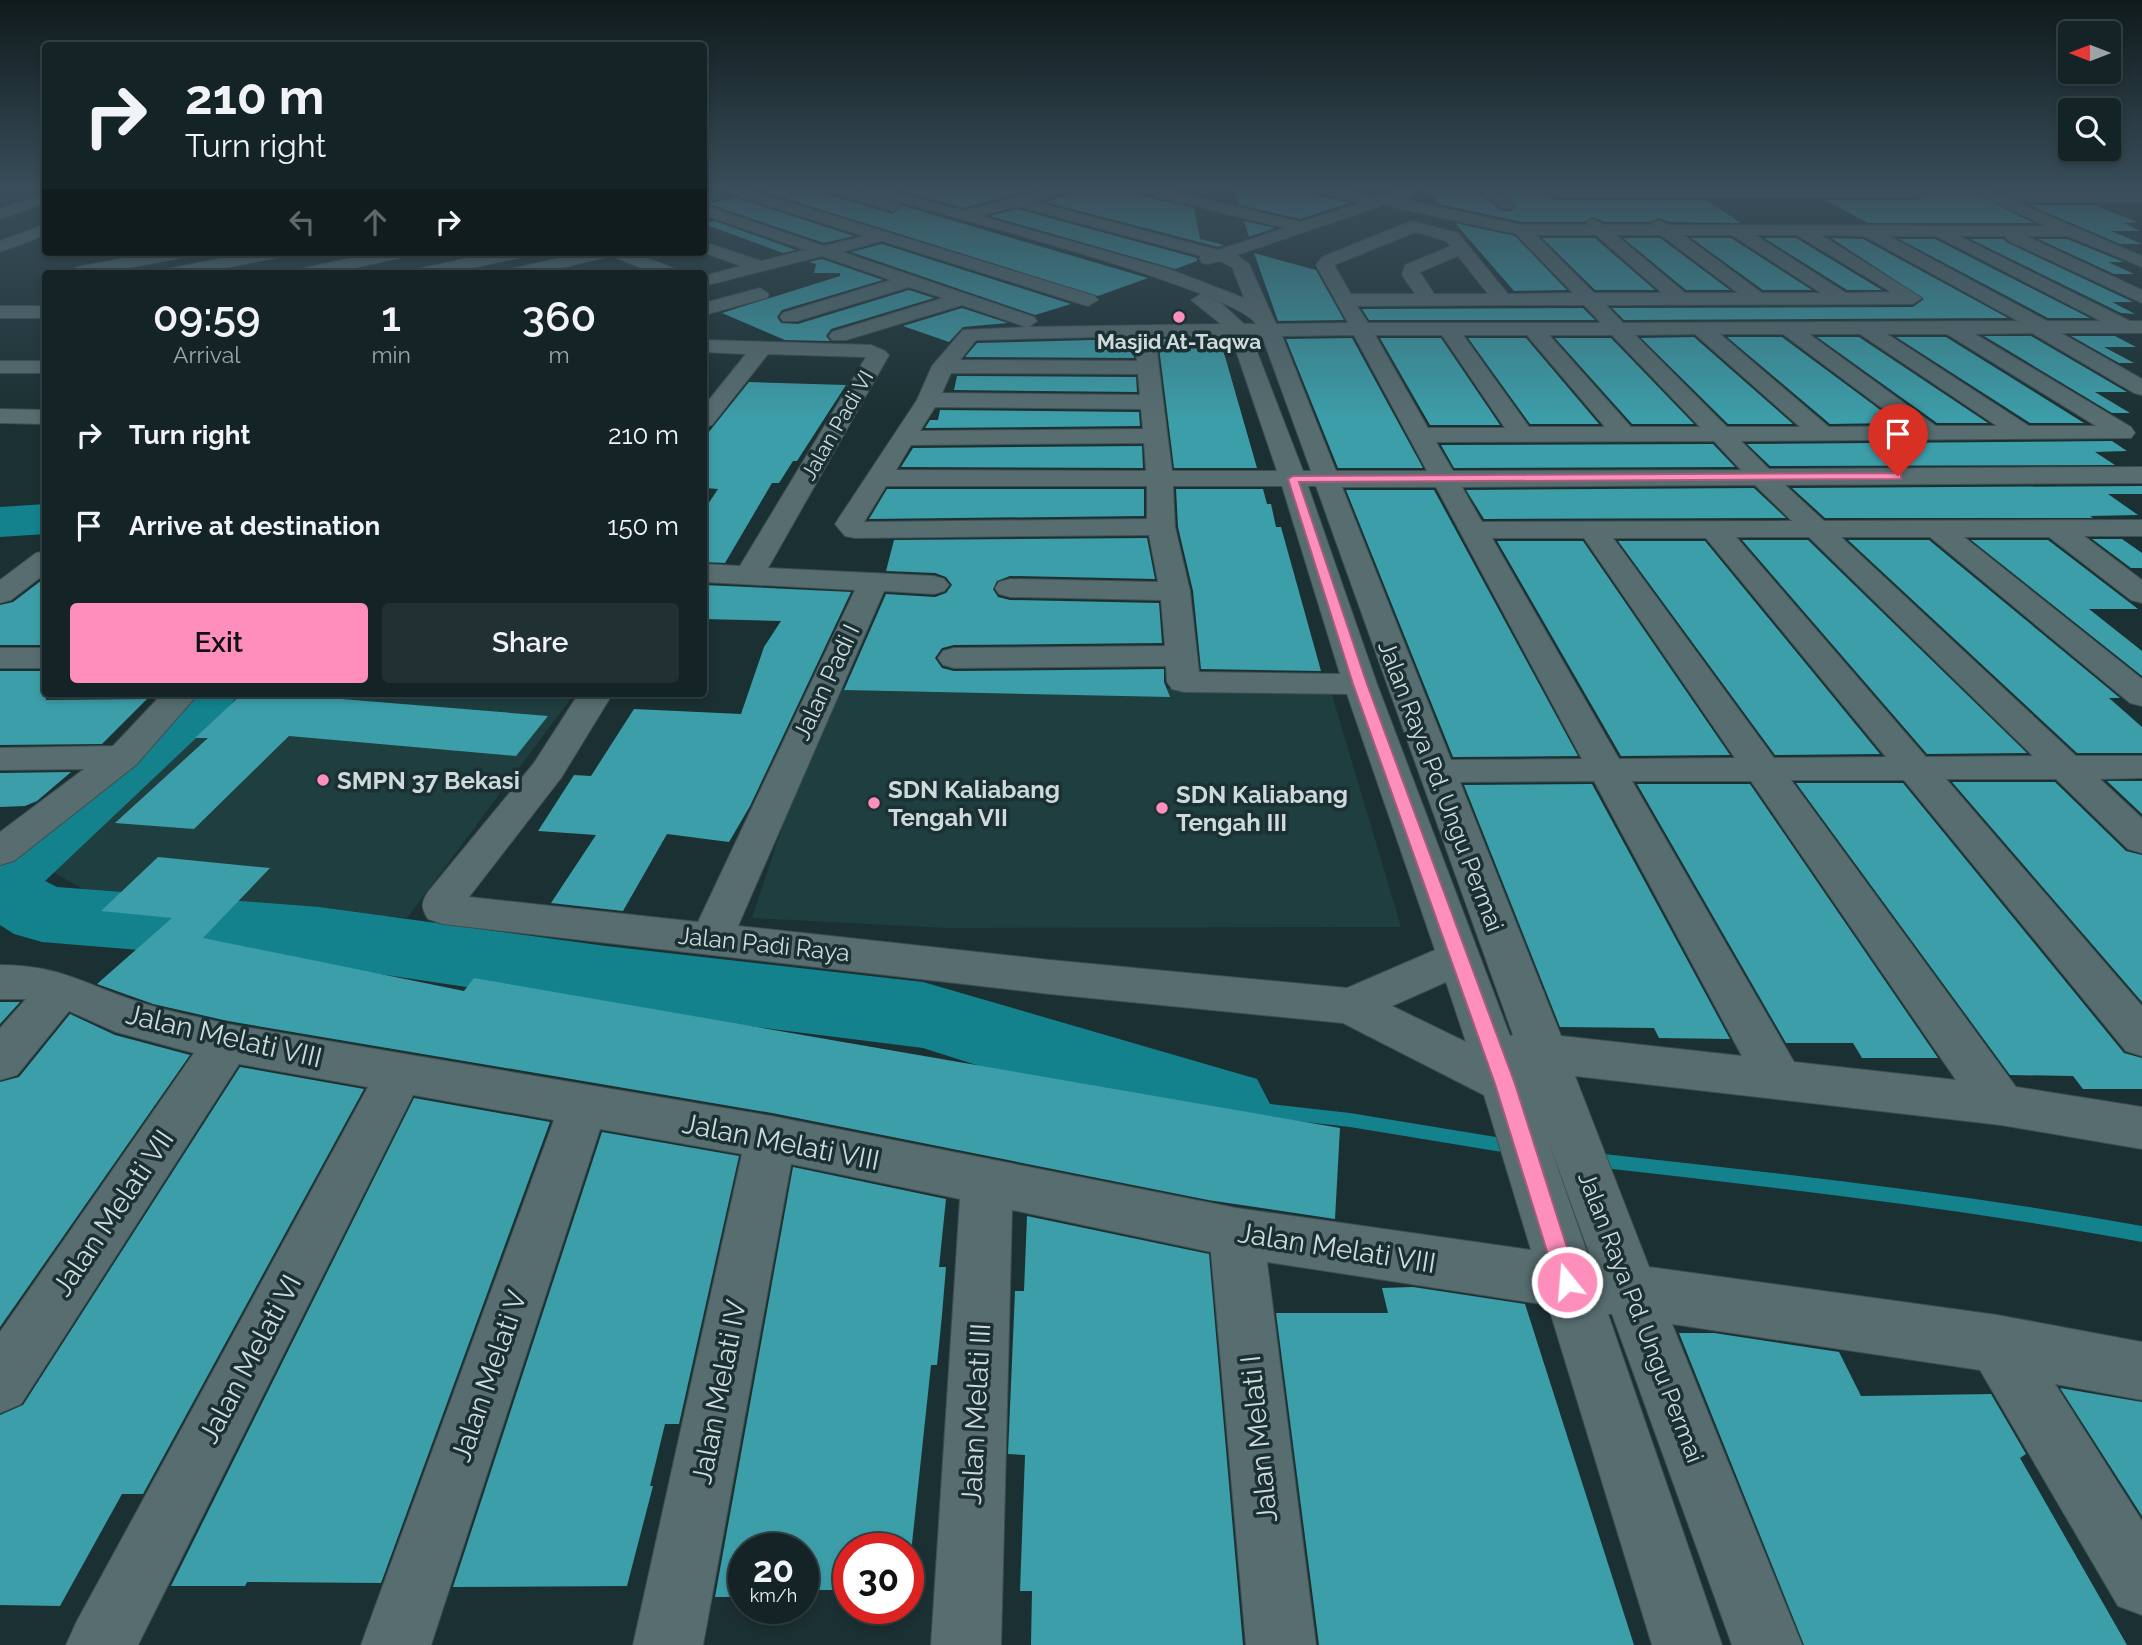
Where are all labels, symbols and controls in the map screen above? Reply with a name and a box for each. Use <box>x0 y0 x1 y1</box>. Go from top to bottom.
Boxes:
north arrow <box>2058 21 2121 84</box>
map controls <box>2058 21 2121 161</box>
text: 210 m <box>185 68 324 125</box>
icon: right <box>70 70 161 161</box>
button: search <box>2058 98 2121 161</box>
text: Turn right <box>185 127 326 164</box>
icon: left <box>283 203 321 241</box>
icon: ahead <box>356 203 394 241</box>
icon: right <box>429 203 467 241</box>
text: 09:59 <box>153 292 261 341</box>
text: 1 <box>381 292 401 341</box>
text: 360 <box>522 292 596 341</box>
marker: Masjid At-Taqwa <box>1171 309 1187 325</box>
place label: Masjid At-Taqwa <box>1097 329 1261 354</box>
text: Arrival <box>173 341 240 368</box>
text: min <box>371 341 411 368</box>
text: m <box>548 341 570 368</box>
street label: Jalan Padi VI <box>796 366 878 484</box>
pin <box>1868 404 1928 476</box>
icon: arrive <box>1879 415 1917 453</box>
icon: right <box>70 416 108 454</box>
text: Turn right <box>129 420 250 450</box>
text: 210 m <box>608 420 679 450</box>
icon: arrive <box>70 507 108 545</box>
text: Arrive at destination <box>129 511 380 541</box>
text: 150 m <box>607 511 679 541</box>
button: Exit <box>70 603 368 683</box>
button: Share <box>382 603 679 683</box>
street label: Jalan Padi I <box>787 620 865 744</box>
street label: Jalan Raya Pd. Ungu Permai <box>1372 636 1510 936</box>
place label: SMPN 37 Bekasi <box>337 766 520 795</box>
marker: SMPN 37 Bekasi <box>315 772 331 788</box>
place label: SDN Kaliabang Tengah VII <box>888 775 1060 832</box>
place label: SDN Kaliabang Tengah III <box>1176 780 1348 837</box>
marker: SDN Kaliabang Tengah VII <box>866 795 882 811</box>
marker: SDN Kaliabang Tengah III <box>1154 800 1170 816</box>
street label: Jalan Padi Raya <box>677 921 851 967</box>
street label: Jalan Melati VIII <box>123 997 325 1075</box>
street label: Jalan Melati VIII <box>680 1107 882 1177</box>
street label: Jalan Melati VII <box>45 1124 181 1302</box>
street label: Jalan Raya Pd. Ungu Permai <box>1572 1167 1710 1467</box>
street label: Jalan Melati VIII <box>1236 1216 1438 1280</box>
position arrow <box>1530 1245 1604 1319</box>
street label: Jalan Melati VI <box>192 1269 308 1449</box>
street label: Jalan Melati V <box>444 1286 534 1466</box>
street label: Jalan Melati IV <box>685 1297 753 1487</box>
street label: Jalan Melati III <box>955 1322 997 1506</box>
street label: Jalan Melati I <box>1234 1354 1284 1524</box>
speed limit sign: 30 <box>833 1533 924 1624</box>
text: 20 <box>753 1549 794 1590</box>
text: km/h <box>750 1585 797 1606</box>

